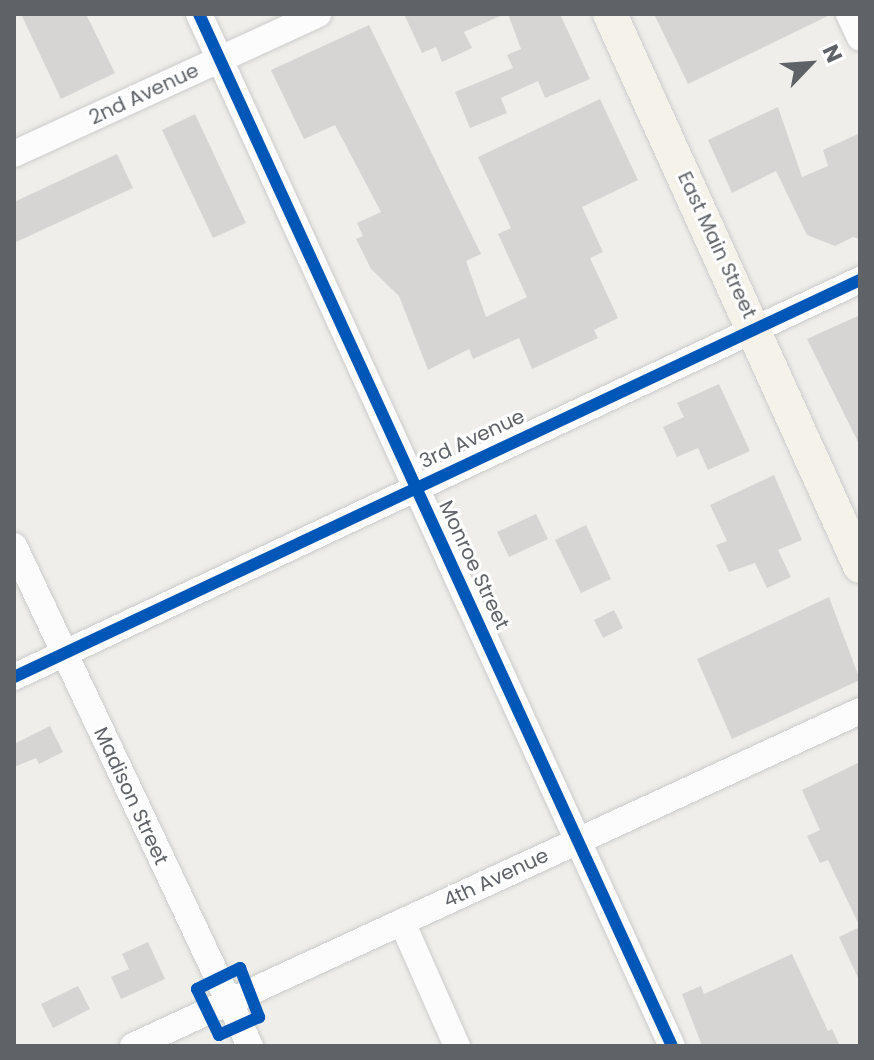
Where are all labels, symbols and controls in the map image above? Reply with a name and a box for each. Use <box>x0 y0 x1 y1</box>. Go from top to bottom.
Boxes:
north arrow <box>770 24 850 104</box>
text: N <box>815 40 850 68</box>
street label: 2nd Avenue <box>85 58 203 130</box>
street label: East Main Street <box>672 168 762 322</box>
street label: 3rd Avenue <box>416 404 528 474</box>
street label: Monroe Street <box>434 497 514 633</box>
street label: Madison Street <box>89 723 173 869</box>
street label: 4th Avenue <box>440 843 552 913</box>

